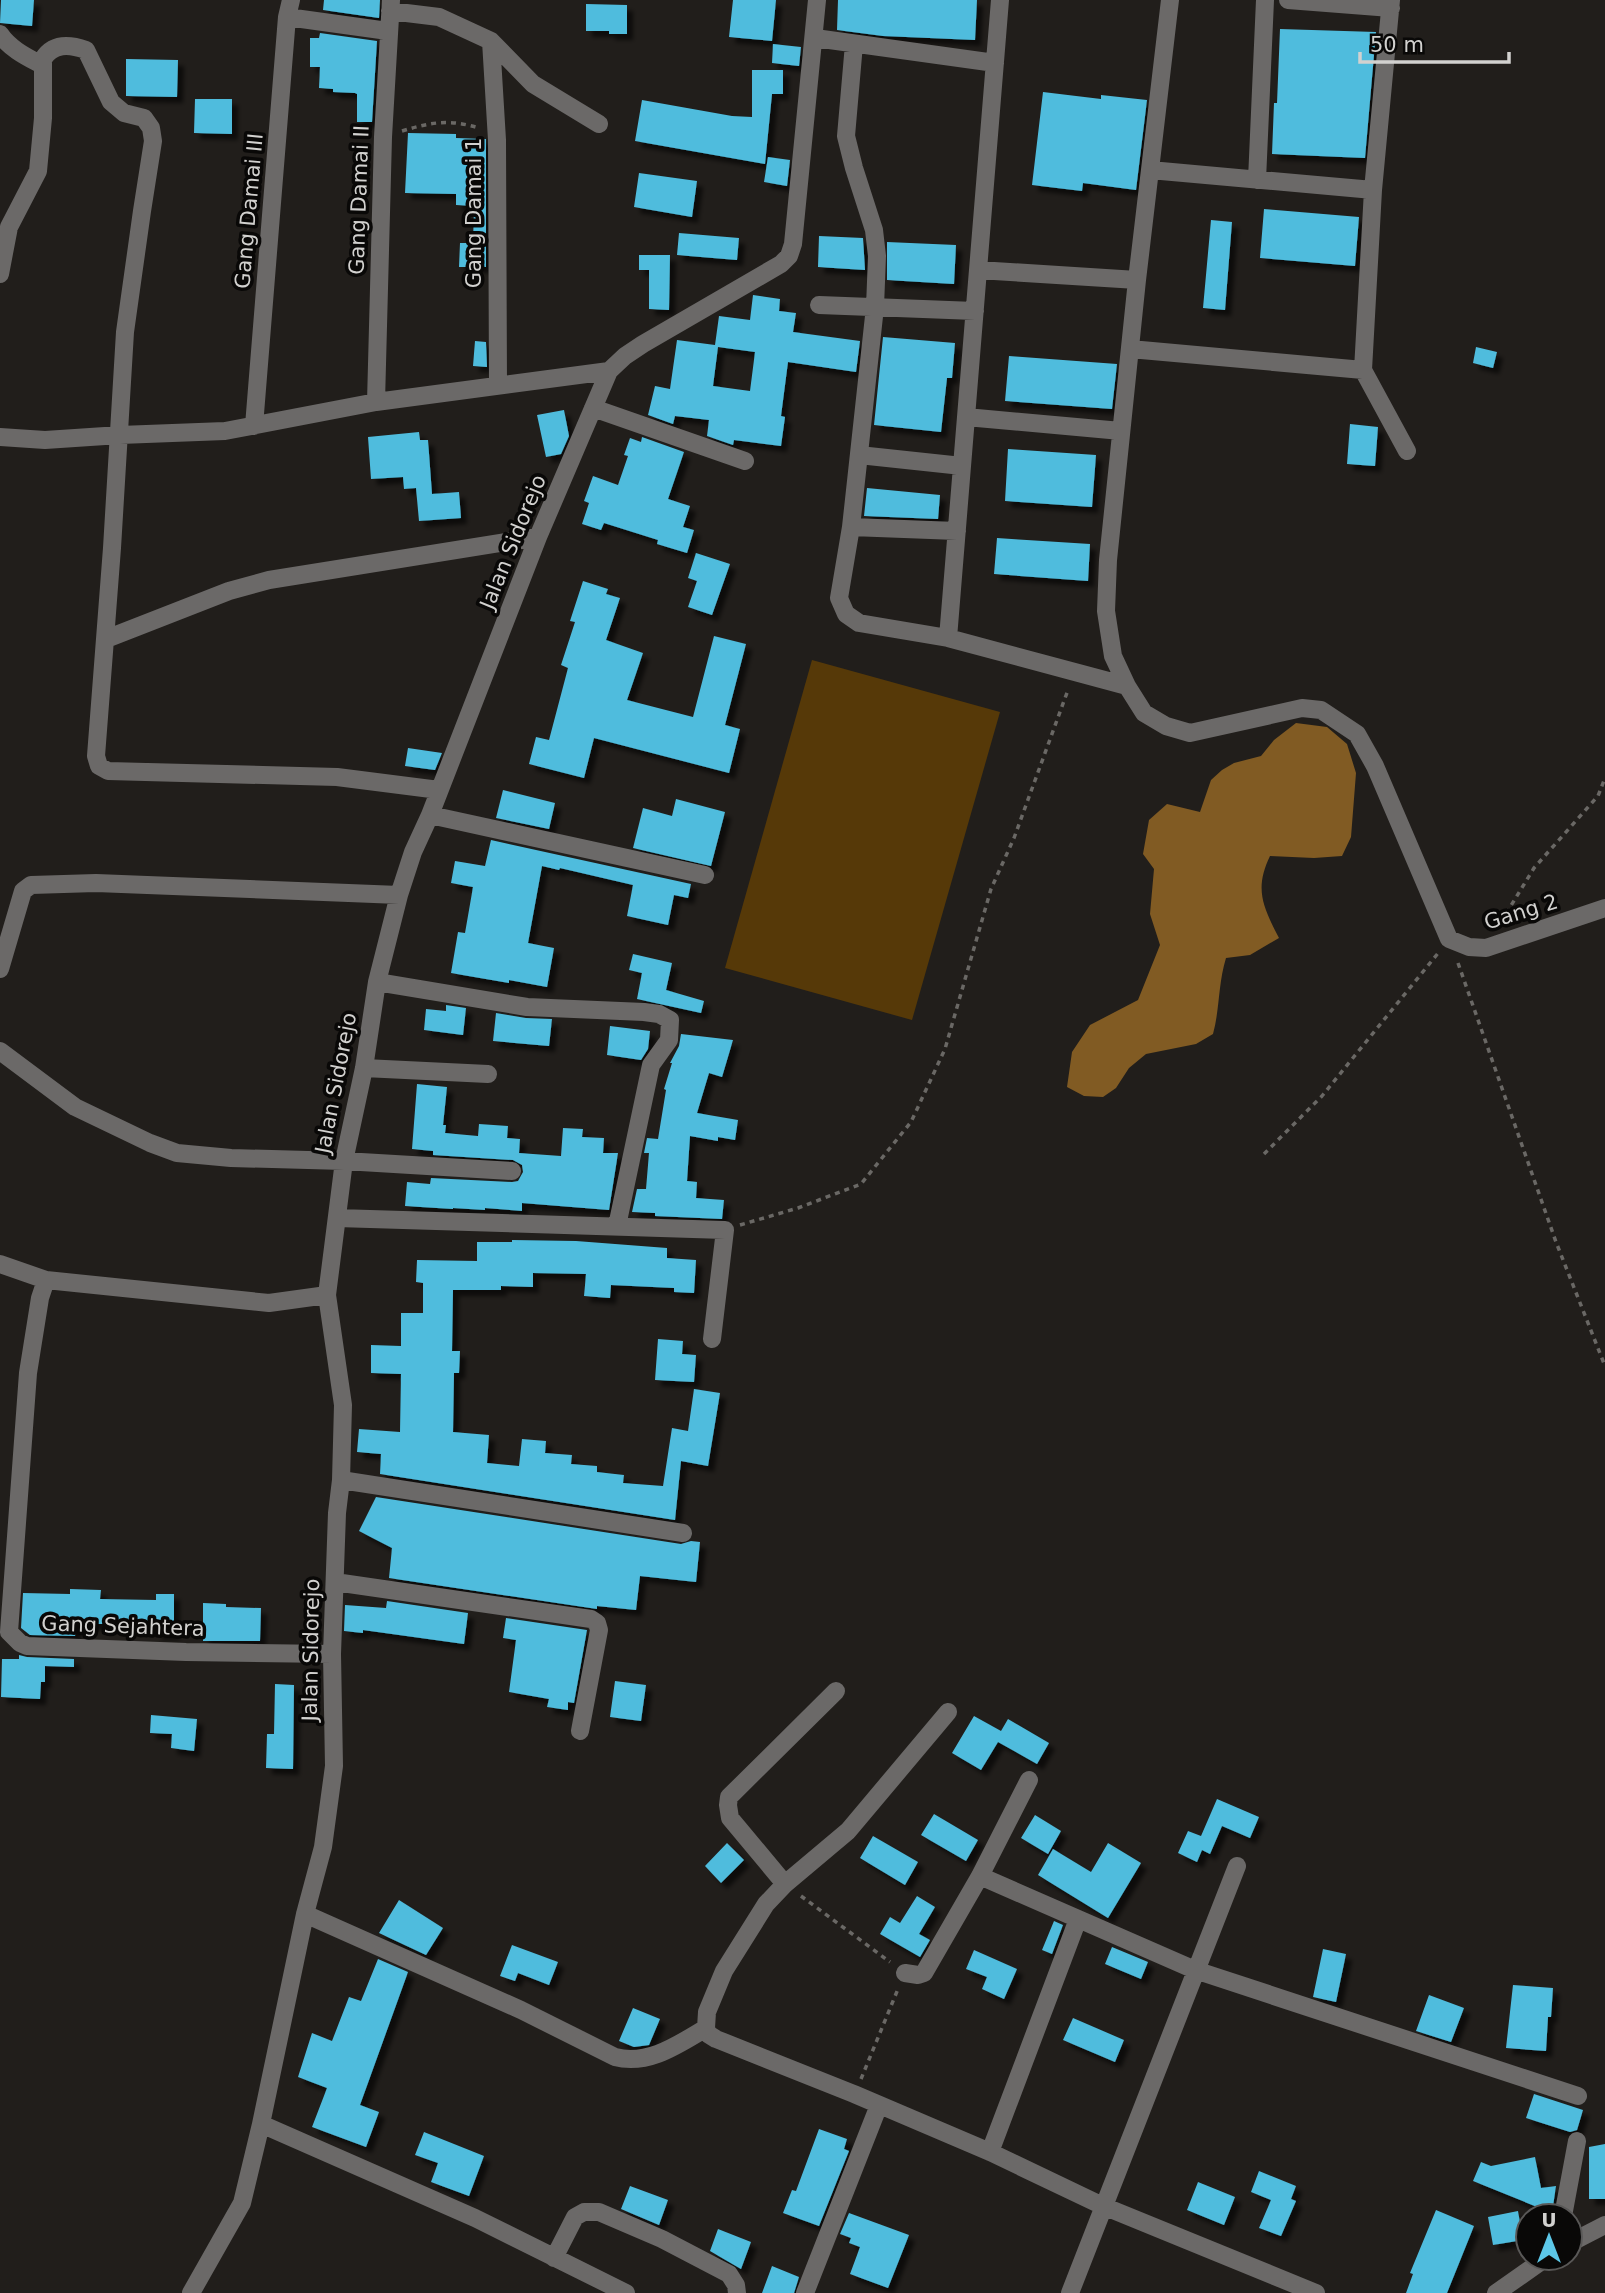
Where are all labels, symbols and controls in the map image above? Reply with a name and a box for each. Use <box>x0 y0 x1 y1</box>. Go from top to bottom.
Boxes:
scale bar <box>1360 21 1509 65</box>
text: 50 m <box>1370 33 1424 57</box>
street label: Gang Damai II <box>344 125 374 275</box>
street label: Gang Damai III <box>230 132 268 290</box>
street label: Gang Damai 1 <box>462 138 486 288</box>
street label: Jalan Sidorejo <box>474 471 551 615</box>
street label: Gang 2 <box>1481 889 1561 935</box>
street label: Jalan Sidorejo <box>310 1011 361 1157</box>
street label: Jalan Sidorejo <box>298 1578 324 1724</box>
street label: Gang Sejahtera <box>41 1611 205 1641</box>
north arrow <box>1514 2202 1584 2272</box>
text: U <box>1541 2209 1557 2231</box>

